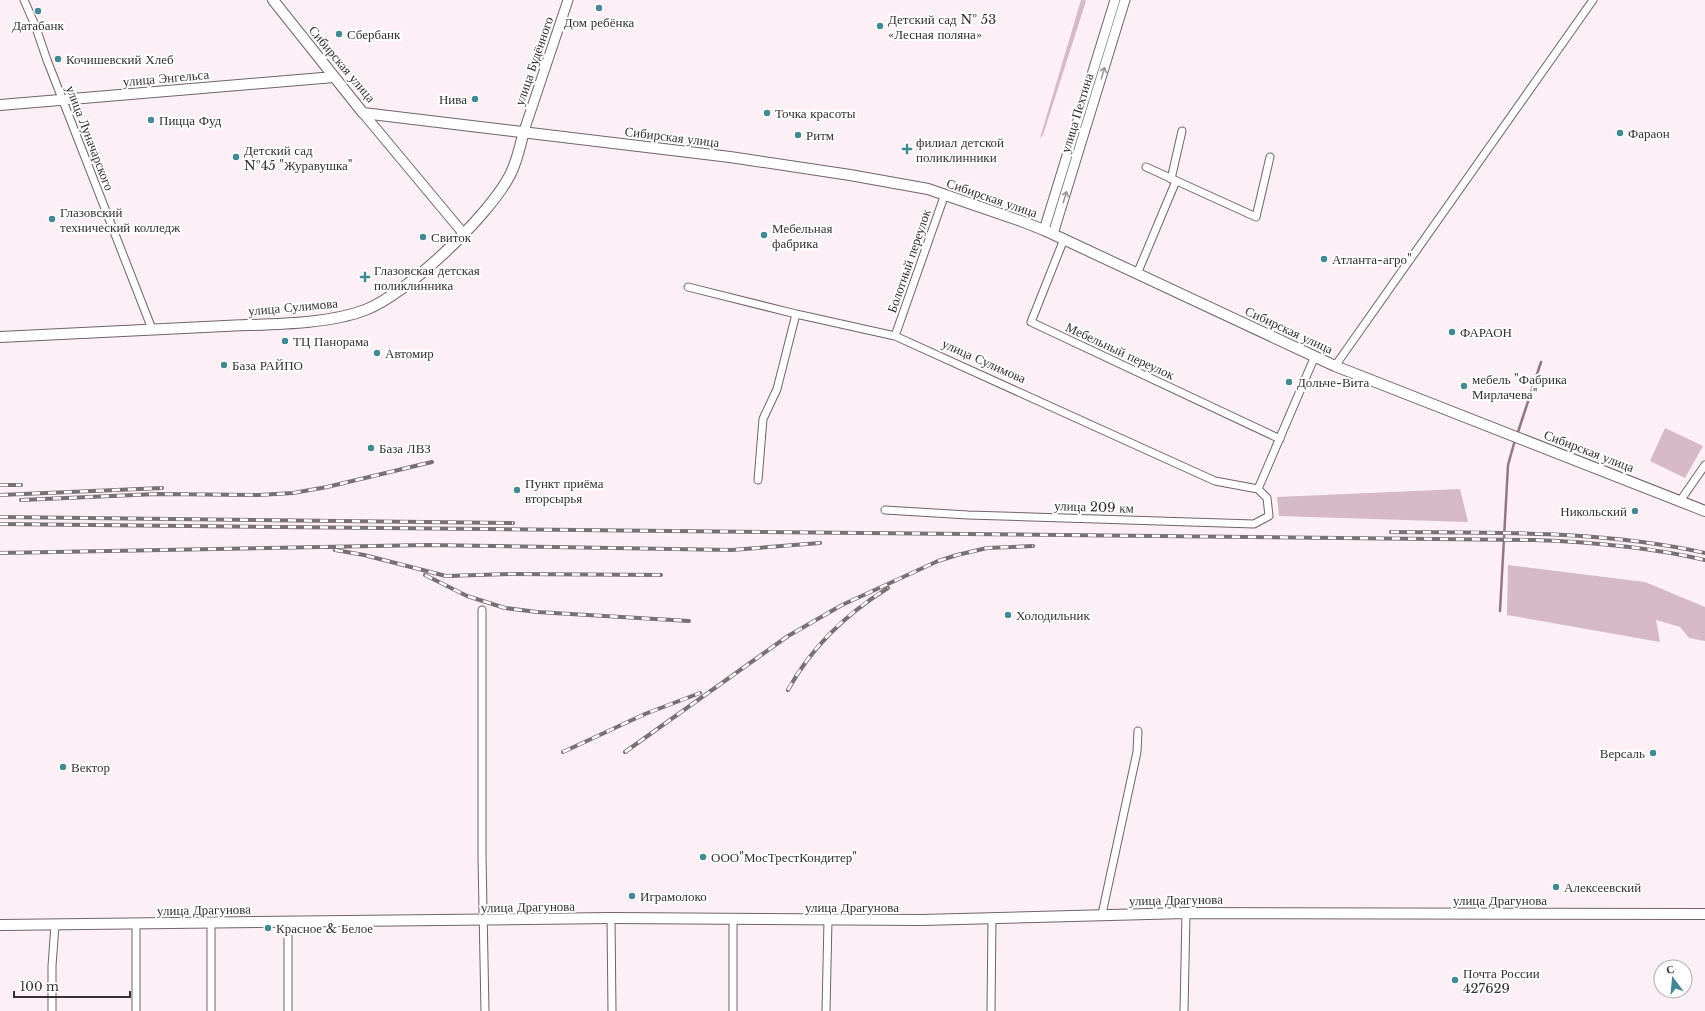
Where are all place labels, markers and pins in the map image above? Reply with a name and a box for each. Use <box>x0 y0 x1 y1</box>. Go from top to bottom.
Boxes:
marker: Дом ребёнка <box>594 3 604 13</box>
marker: Датабанк <box>33 6 43 16</box>
place label: Детский сад № 53 «Лесная поляна» <box>888 11 996 43</box>
place label: Дом ребёнка <box>564 14 635 31</box>
place label: Датабанк <box>12 17 64 34</box>
marker: Детский сад № 53 «Лесная поляна» <box>875 21 885 31</box>
place label: Сбербанк <box>347 26 401 43</box>
marker: Сбербанк <box>334 29 344 39</box>
place label: Кочишевский Хлеб <box>66 51 174 68</box>
marker: Кочишевский Хлеб <box>53 54 63 64</box>
place label: Нива <box>439 91 467 108</box>
marker: Нива <box>470 94 480 104</box>
place label: Точка красоты <box>775 105 856 122</box>
marker: Точка красоты <box>762 108 772 118</box>
place label: Пицца Фуд <box>159 112 222 129</box>
marker: Пицца Фуд <box>146 115 156 125</box>
place label: Фараон <box>1628 125 1670 142</box>
place label: Ритм <box>806 127 834 144</box>
marker: Фараон <box>1615 128 1625 138</box>
marker: Ритм <box>793 130 803 140</box>
place label: филиал детской поликлинники <box>916 134 1004 166</box>
place label: Детский сад №45 "Журавушка" <box>244 142 353 174</box>
marker: филиал детской поликлинники <box>901 143 913 155</box>
marker: Детский сад №45 "Журавушка" <box>231 152 241 162</box>
place label: Глазовский технический колледж <box>60 204 181 236</box>
marker: Глазовский технический колледж <box>47 214 57 224</box>
place label: Мебельная фабрика <box>772 220 833 252</box>
place label: Свиток <box>431 229 472 246</box>
marker: Мебельная фабрика <box>759 230 769 240</box>
marker: Свиток <box>418 232 428 242</box>
place label: Атланта-агро" <box>1332 251 1412 268</box>
marker: Атланта-агро" <box>1319 254 1329 264</box>
place label: Глазовская детская поликлинника <box>374 262 480 294</box>
marker: Глазовская детская поликлинника <box>359 271 371 283</box>
place label: ФАРАОН <box>1460 324 1512 341</box>
marker: ФАРАОН <box>1447 327 1457 337</box>
place label: ТЦ Панорама <box>293 333 369 350</box>
marker: ТЦ Панорама <box>280 336 290 346</box>
place label: Автомир <box>385 345 434 362</box>
marker: Автомир <box>372 348 382 358</box>
place label: База РАЙПО <box>232 357 303 374</box>
marker: База РАЙПО <box>219 360 229 370</box>
place label: мебель "Фабрика Мирлачева" <box>1472 371 1567 403</box>
place label: Дольче-Вита <box>1297 374 1369 391</box>
marker: Дольче-Вита <box>1284 377 1294 387</box>
marker: мебель "Фабрика Мирлачева" <box>1459 381 1469 391</box>
place label: База ЛВЗ <box>379 440 431 457</box>
marker: База ЛВЗ <box>366 443 376 453</box>
place label: Пункт приёма вторсырья <box>525 475 604 507</box>
marker: Пункт приёма вторсырья <box>512 485 522 495</box>
place label: Никольский <box>1560 503 1627 520</box>
marker: Никольский <box>1630 506 1640 516</box>
place label: Холодильник <box>1016 607 1090 624</box>
marker: Холодильник <box>1003 610 1013 620</box>
place label: Версаль <box>1600 745 1645 762</box>
marker: Версаль <box>1648 748 1658 758</box>
place label: Вектор <box>71 759 110 776</box>
marker: Вектор <box>58 762 68 772</box>
place label: ООО"МосТрестКондитер" <box>711 849 857 866</box>
marker: ООО"МосТрестКондитер" <box>698 852 708 862</box>
place label: Алексеевский <box>1564 879 1641 896</box>
marker: Алексеевский <box>1551 882 1561 892</box>
place label: Играмолоко <box>640 888 707 905</box>
marker: Играмолоко <box>627 891 637 901</box>
place label: Красное & Белое <box>276 920 373 937</box>
marker: Красное & Белое <box>263 923 273 933</box>
place label: Почта России 427629 <box>1463 965 1540 997</box>
marker: Почта России 427629 <box>1450 975 1460 985</box>

